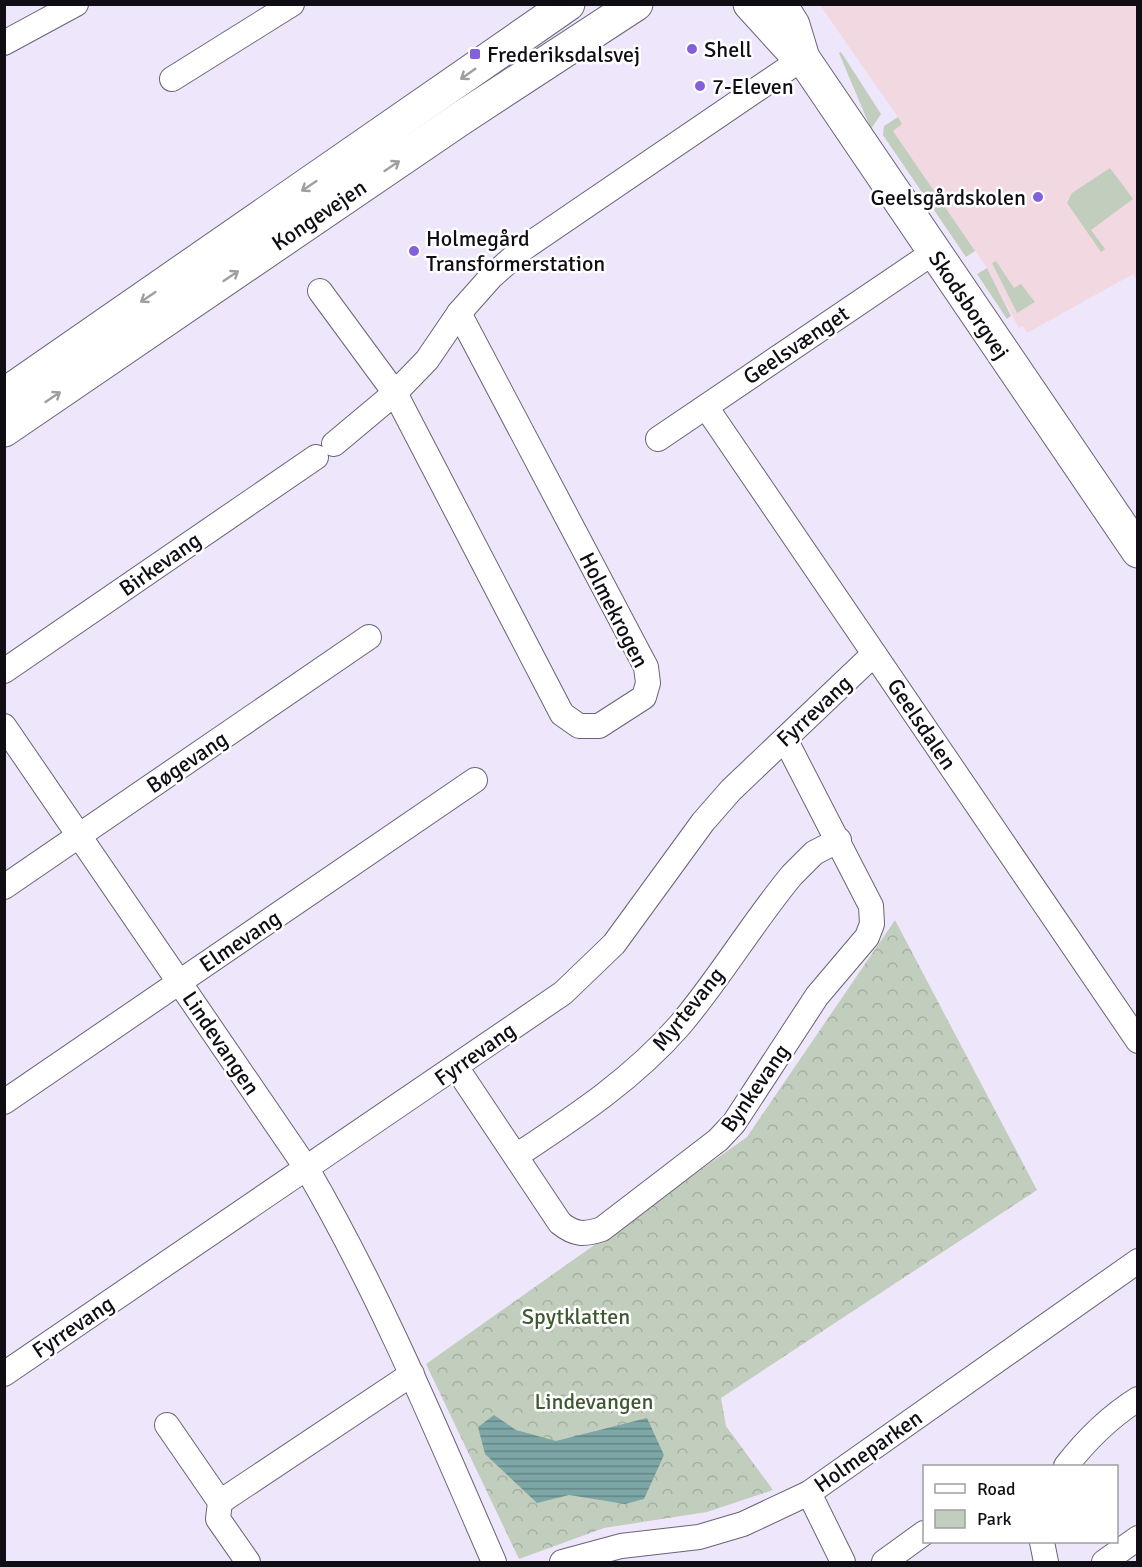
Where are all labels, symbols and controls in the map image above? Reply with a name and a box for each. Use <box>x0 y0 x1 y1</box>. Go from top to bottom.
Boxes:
place label: Shell <box>704 36 752 63</box>
place label: Frederiksdalsvej <box>487 41 640 68</box>
marker: Shell <box>685 42 699 56</box>
marker: Frederiksdalsvej <box>468 47 482 61</box>
one-way arrow <box>461 68 477 80</box>
place label: 7-Eleven <box>712 73 794 100</box>
marker: 7-Eleven <box>693 79 707 93</box>
one-way arrow <box>383 159 400 171</box>
street label: Kongevejen <box>267 173 371 257</box>
one-way arrow <box>301 180 317 192</box>
place label: Geelsgårdskolen <box>871 184 1026 211</box>
marker: Geelsgårdskolen <box>1031 190 1045 204</box>
place label: Holmegård Transformerstation <box>426 225 605 277</box>
marker: Holmegård Transformerstation <box>407 244 421 258</box>
street label: Skodsborgvej <box>923 246 1015 364</box>
one-way arrow <box>222 270 239 282</box>
one-way arrow <box>139 290 156 303</box>
street label: Geelsvænget <box>738 300 854 390</box>
one-way arrow <box>44 391 61 404</box>
street label: Birkevang <box>114 526 206 602</box>
street label: Holmekrogen <box>573 548 655 672</box>
street label: Fyrrevang <box>771 670 857 752</box>
street label: Geelsdalen <box>882 673 962 775</box>
street label: Bøgevang <box>141 725 233 799</box>
street label: Elmevang <box>194 904 286 978</box>
street label: Myrtevang <box>646 962 730 1056</box>
street label: Lindevangen <box>176 986 266 1100</box>
street label: Fyrrevang <box>429 1016 521 1092</box>
street label: Bynkevang <box>715 1039 795 1137</box>
street label: Fyrrevang <box>27 1290 119 1364</box>
park label: Spytklatten <box>522 1303 630 1330</box>
park label: Lindevangen <box>534 1388 654 1415</box>
street label: Holmeparken <box>809 1404 927 1498</box>
legend <box>923 1465 1118 1543</box>
text: Road <box>977 1478 1016 1500</box>
text: Park <box>977 1508 1012 1530</box>

